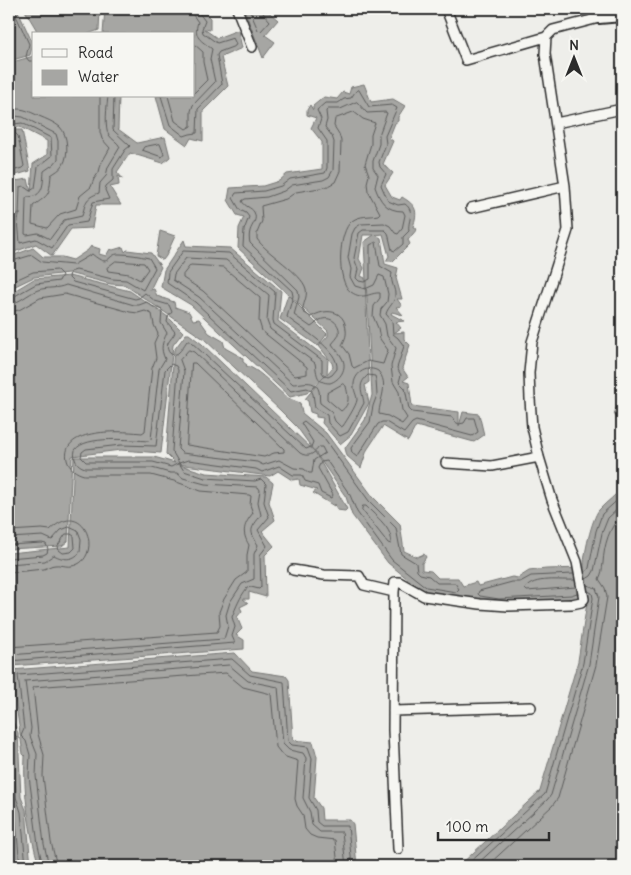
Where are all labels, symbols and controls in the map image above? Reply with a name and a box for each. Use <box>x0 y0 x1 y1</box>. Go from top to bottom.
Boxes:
legend <box>32 32 195 98</box>
north arrow <box>548 32 598 82</box>
text: N <box>569 36 579 54</box>
text: Road <box>78 43 113 62</box>
text: Water <box>78 67 119 86</box>
scale bar <box>438 810 550 842</box>
text: 100 m <box>446 817 488 836</box>

